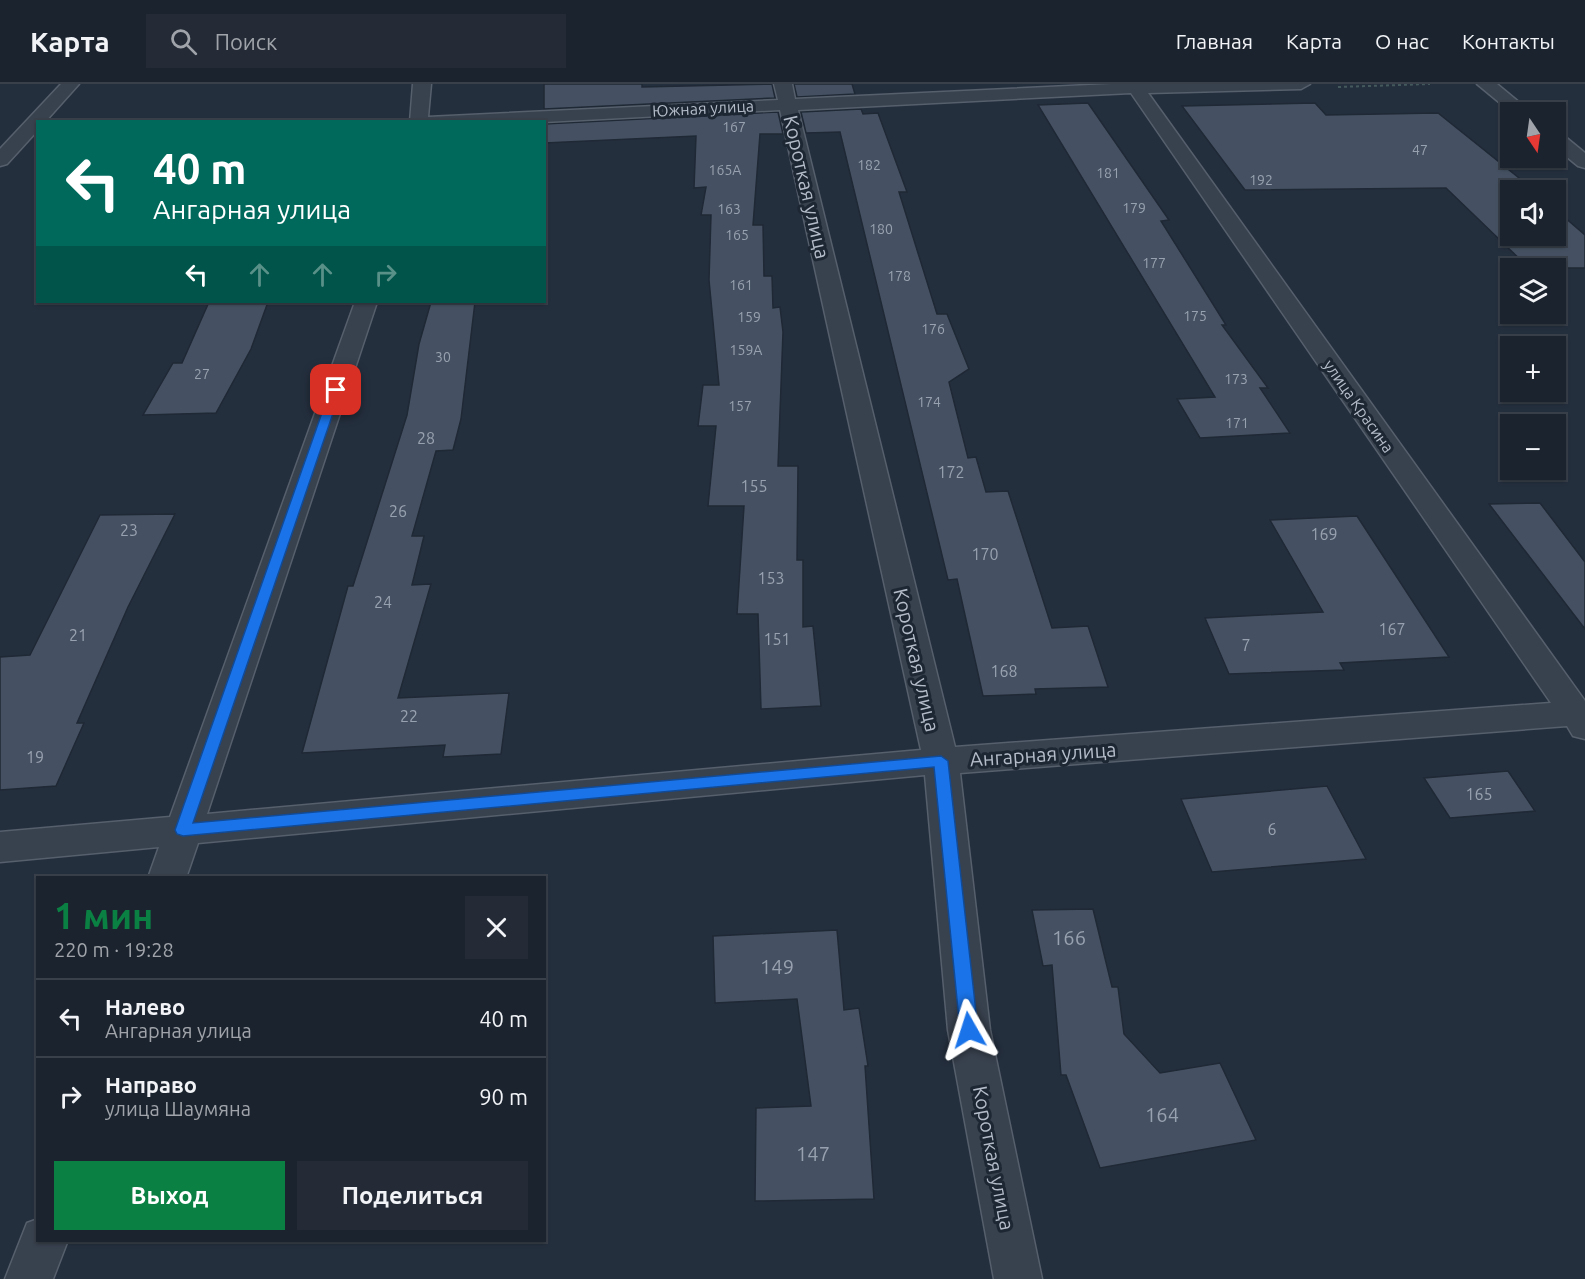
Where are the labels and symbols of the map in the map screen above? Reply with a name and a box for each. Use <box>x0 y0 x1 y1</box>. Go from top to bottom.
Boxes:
street label: Южная улица <box>652 96 754 120</box>
north arrow <box>1500 102 1566 168</box>
street label: Короткая улица <box>779 113 835 261</box>
house number: 167 <box>722 119 746 135</box>
house number: 47 <box>1412 142 1428 158</box>
house number: 182 <box>857 157 881 173</box>
house number: 165А <box>709 162 741 178</box>
house number: 181 <box>1096 165 1120 181</box>
house number: 192 <box>1249 172 1273 188</box>
house number: 179 <box>1122 200 1146 216</box>
house number: 163 <box>717 201 741 217</box>
house number: 180 <box>869 221 893 237</box>
house number: 165 <box>725 227 749 243</box>
house number: 177 <box>1142 255 1166 271</box>
house number: 178 <box>887 268 911 284</box>
house number: 161 <box>729 277 753 293</box>
house number: 175 <box>1183 308 1207 324</box>
house number: 159 <box>737 309 761 325</box>
house number: 176 <box>921 321 945 337</box>
house number: 159А <box>730 342 762 358</box>
house number: 30 <box>435 349 451 365</box>
street label: улица Красина <box>1320 356 1398 456</box>
pin <box>310 364 361 415</box>
house number: 27 <box>194 366 210 382</box>
house number: 173 <box>1224 371 1248 387</box>
house number: 174 <box>917 394 941 410</box>
house number: 157 <box>728 398 752 414</box>
house number: 171 <box>1225 415 1249 431</box>
house number: 28 <box>417 429 435 447</box>
house number: 172 <box>937 463 965 481</box>
house number: 155 <box>740 477 768 495</box>
house number: 26 <box>389 502 407 520</box>
house number: 23 <box>120 521 138 539</box>
house number: 169 <box>1310 525 1338 543</box>
house number: 170 <box>971 545 999 563</box>
house number: 153 <box>757 569 785 587</box>
street label: Короткая улица <box>889 586 945 734</box>
house number: 24 <box>374 593 392 611</box>
house number: 167 <box>1378 620 1406 638</box>
house number: 21 <box>69 626 87 644</box>
house number: 151 <box>763 630 791 648</box>
house number: 7 <box>1241 636 1251 654</box>
house number: 168 <box>990 662 1018 680</box>
house number: 22 <box>400 707 418 725</box>
street label: Ангарная улица <box>969 737 1117 771</box>
house number: 19 <box>26 748 44 766</box>
house number: 165 <box>1465 785 1493 803</box>
house number: 6 <box>1267 820 1277 838</box>
house number: 166 <box>1052 926 1086 949</box>
house number: 149 <box>760 955 794 978</box>
position arrow <box>937 998 1001 1062</box>
street label: Короткая улица <box>969 1084 1019 1232</box>
house number: 164 <box>1145 1103 1179 1126</box>
house number: 147 <box>796 1142 830 1165</box>

